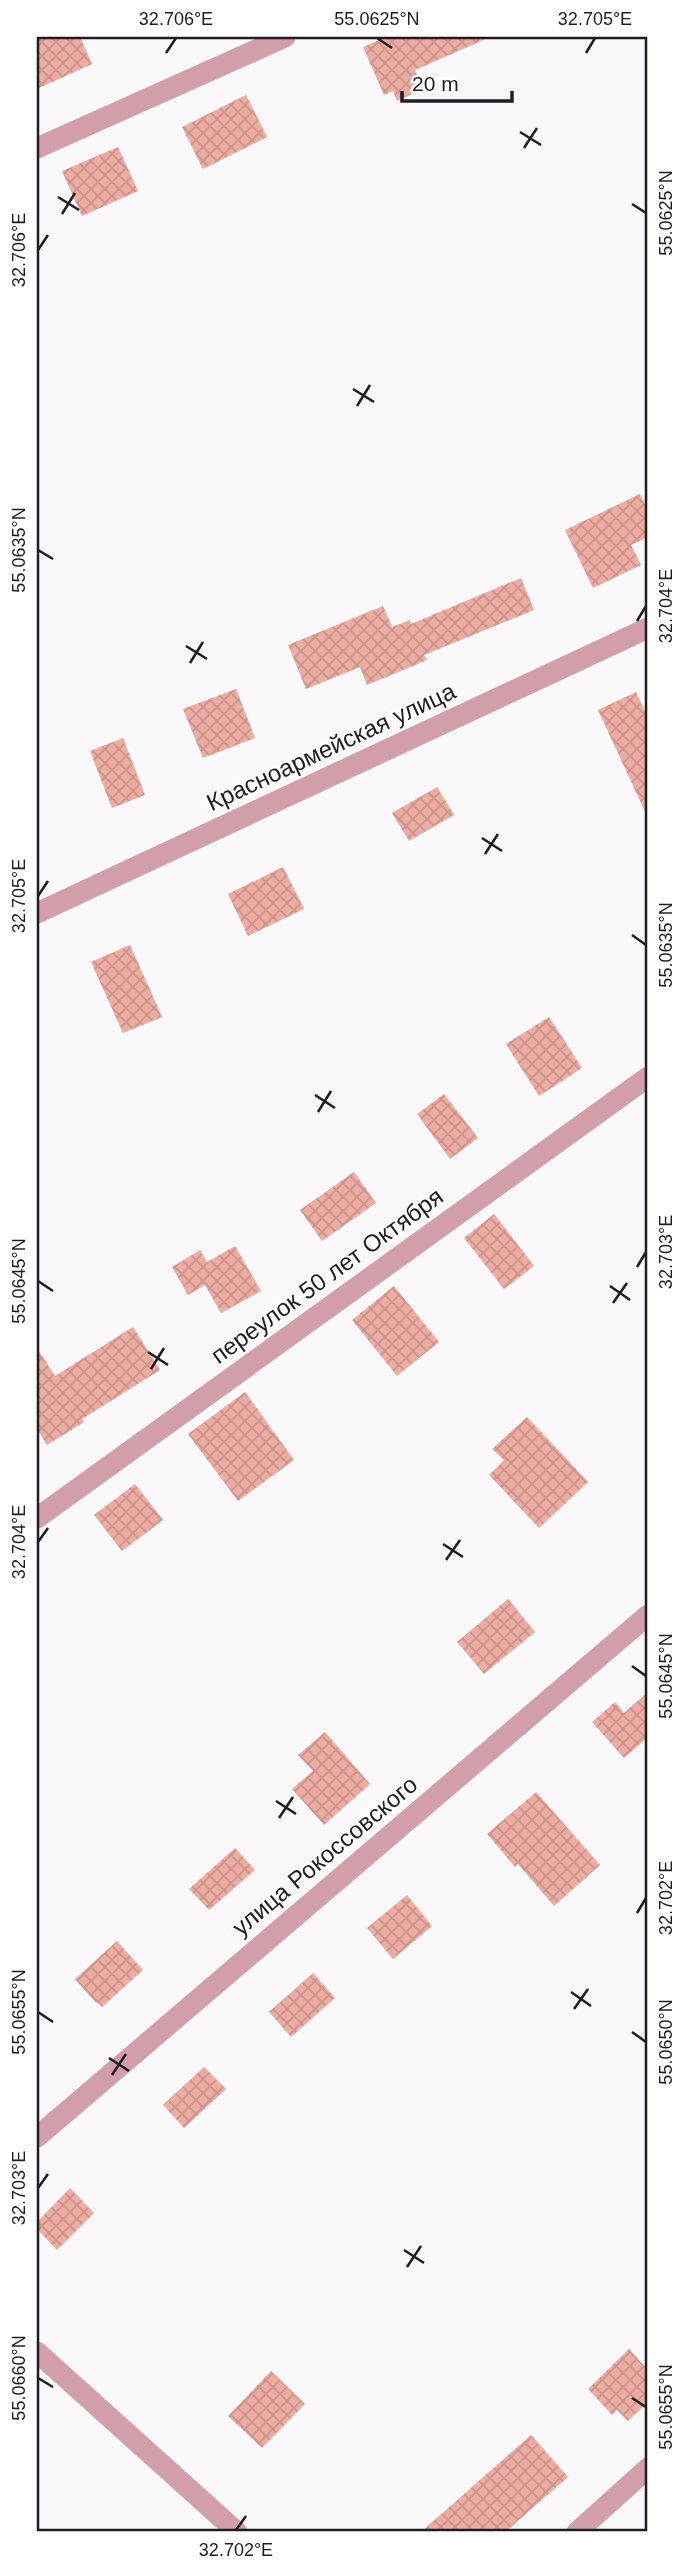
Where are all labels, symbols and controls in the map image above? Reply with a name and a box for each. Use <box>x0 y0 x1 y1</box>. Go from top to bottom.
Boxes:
text: 32.706°E <box>139 9 213 29</box>
text: 55.0625°N <box>334 9 420 29</box>
text: 32.705°E <box>558 9 632 29</box>
scale bar <box>402 60 512 104</box>
text: 20 m <box>412 72 459 95</box>
text: 55.0625°N <box>656 170 676 256</box>
text: 32.706°E <box>9 213 29 287</box>
text: 55.0635°N <box>9 507 29 593</box>
text: 32.704°E <box>656 569 676 643</box>
street label: Красноармейская улица <box>202 677 460 816</box>
text: 32.705°E <box>9 859 29 933</box>
text: 55.0635°N <box>656 902 676 988</box>
street label: переулок 50 лет Октября <box>206 1182 448 1369</box>
text: 32.703°E <box>656 1215 676 1289</box>
text: 55.0645°N <box>9 1238 29 1324</box>
text: 32.704°E <box>9 1505 29 1579</box>
text: 55.0645°N <box>656 1633 676 1719</box>
street label: улица Рокоссовского <box>227 1770 423 1941</box>
text: 32.702°E <box>656 1861 676 1935</box>
text: 55.0655°N <box>9 1969 29 2055</box>
text: 55.0650°N <box>656 1999 676 2085</box>
text: 32.703°E <box>9 2151 29 2225</box>
text: 55.0660°N <box>9 2335 29 2421</box>
text: 55.0655°N <box>656 2364 676 2450</box>
text: 32.702°E <box>199 2540 273 2560</box>

